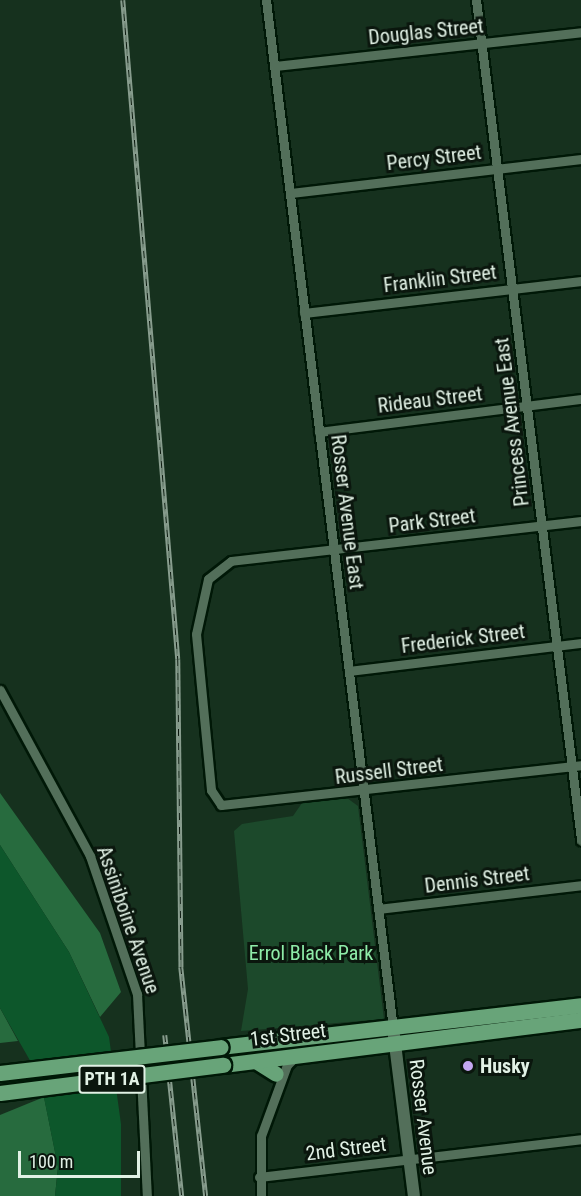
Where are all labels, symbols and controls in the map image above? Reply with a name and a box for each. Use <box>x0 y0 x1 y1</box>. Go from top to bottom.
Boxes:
street label: Douglas Street <box>367 14 485 50</box>
street label: Percy Street <box>385 140 483 176</box>
street label: Franklin Street <box>382 260 498 298</box>
street label: Princess Avenue East <box>490 336 534 508</box>
street label: Rideau Street <box>376 382 484 418</box>
street label: Rosser Avenue East <box>326 433 368 591</box>
street label: Park Street <box>387 504 477 538</box>
street label: Frederick Street <box>400 620 526 658</box>
street label: Russell Street <box>334 752 444 790</box>
street label: Assiniboine Avenue <box>92 843 164 997</box>
street label: Dennis Street <box>423 862 531 898</box>
park label: Errol Black Park <box>249 941 373 965</box>
street label: 1st Street <box>249 1018 327 1052</box>
place label: Husky <box>480 1054 530 1078</box>
street label: Rosser Avenue <box>404 1058 442 1176</box>
marker: Husky <box>461 1059 475 1073</box>
road number: PTH 1A <box>78 1064 146 1094</box>
street label: 2nd Street <box>304 1132 388 1166</box>
scale bar <box>21 1139 142 1177</box>
text: 100 m <box>29 1151 73 1172</box>

